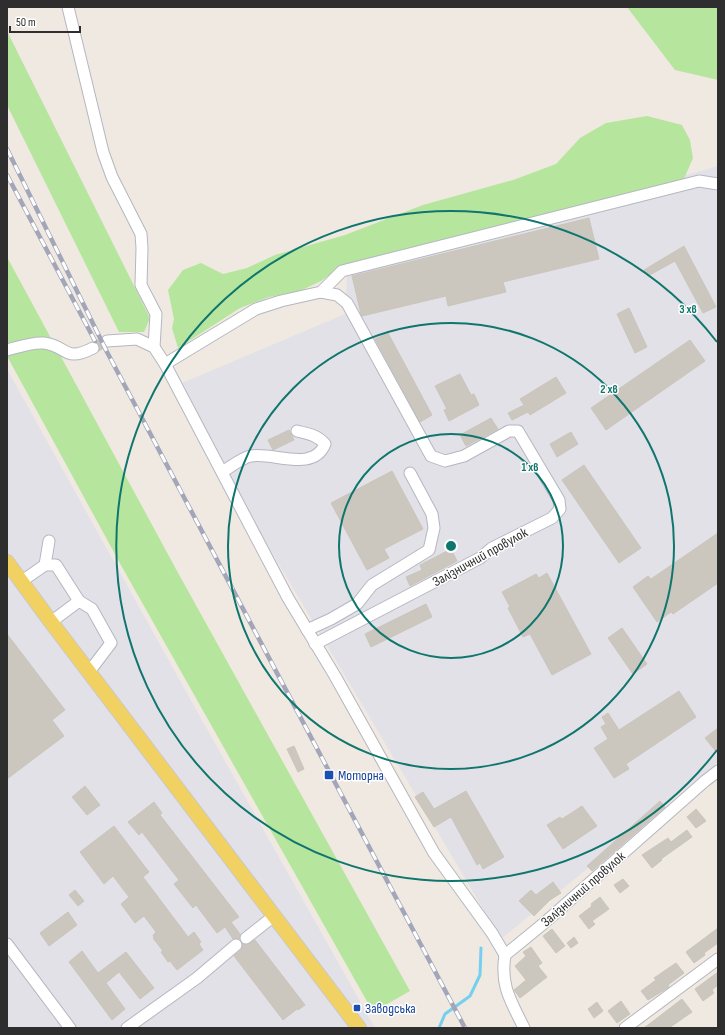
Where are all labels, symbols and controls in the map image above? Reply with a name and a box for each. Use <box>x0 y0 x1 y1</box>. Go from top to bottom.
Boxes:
scale bar <box>10 8 80 34</box>
text: 50 m <box>16 15 36 30</box>
text: 3 хв <box>679 302 697 317</box>
text: 2 хв <box>600 382 618 397</box>
text: 1 хв <box>522 460 538 475</box>
street label: Залізничний провулок <box>430 524 531 590</box>
centre of rings <box>444 539 458 553</box>
place label: Моторна <box>338 767 384 784</box>
marker: Моторна <box>323 769 335 781</box>
street label: Залізничний провулок <box>537 847 629 930</box>
place label: Заводська <box>365 1000 416 1017</box>
marker: Заводська <box>352 1003 362 1013</box>

